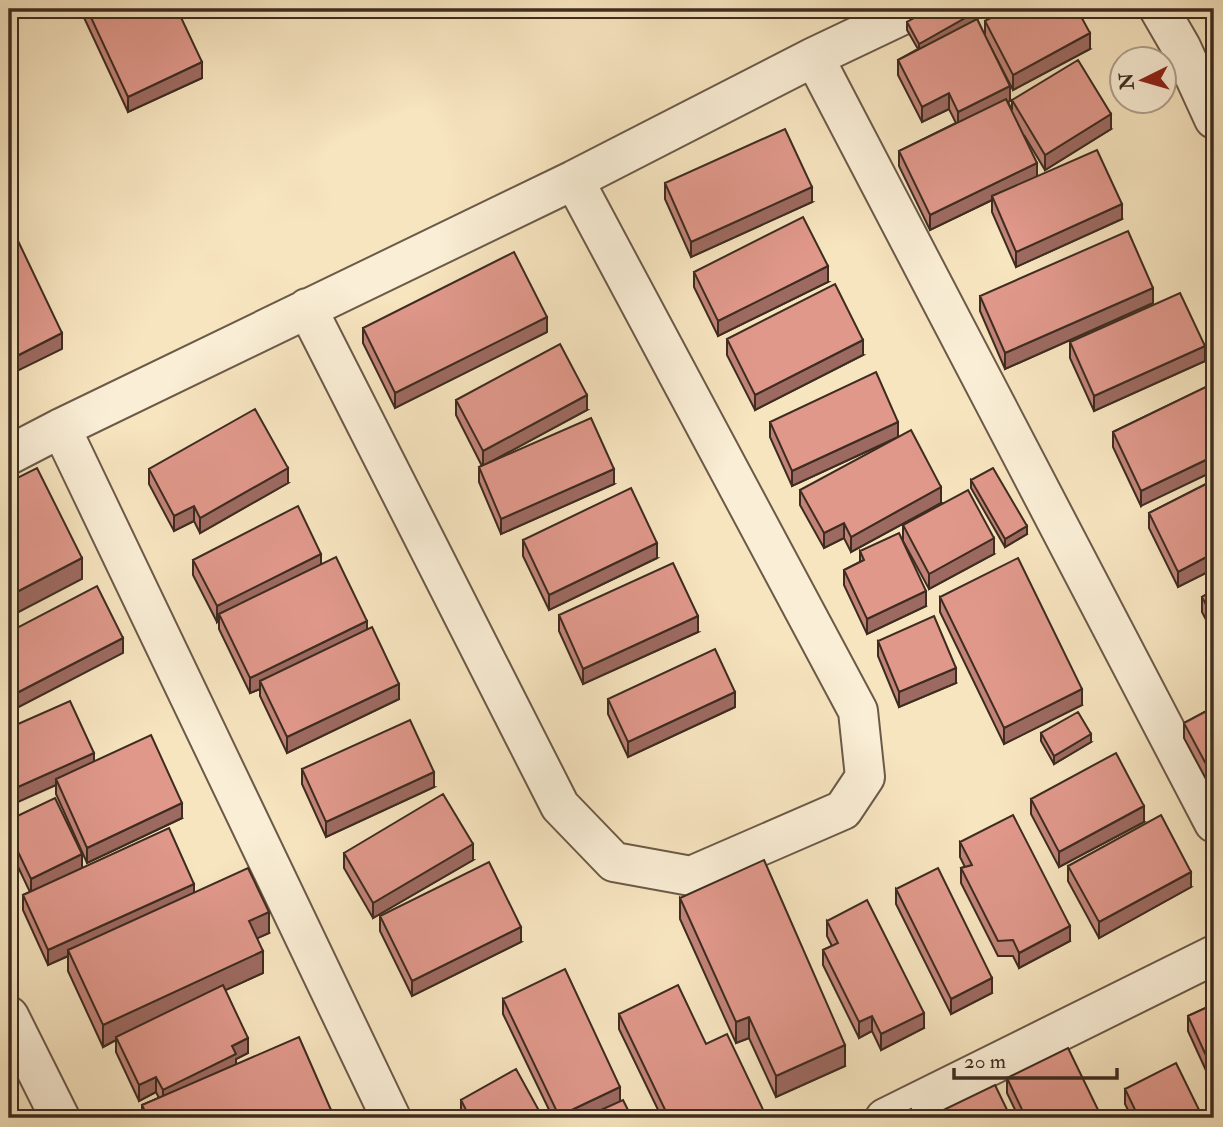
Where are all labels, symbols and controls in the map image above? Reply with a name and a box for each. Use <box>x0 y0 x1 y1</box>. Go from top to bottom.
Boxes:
north arrow <box>1108 46 1178 116</box>
text: N <box>1114 71 1140 92</box>
scale bar <box>954 1036 1116 1080</box>
text: 20 m <box>964 1048 1006 1075</box>

